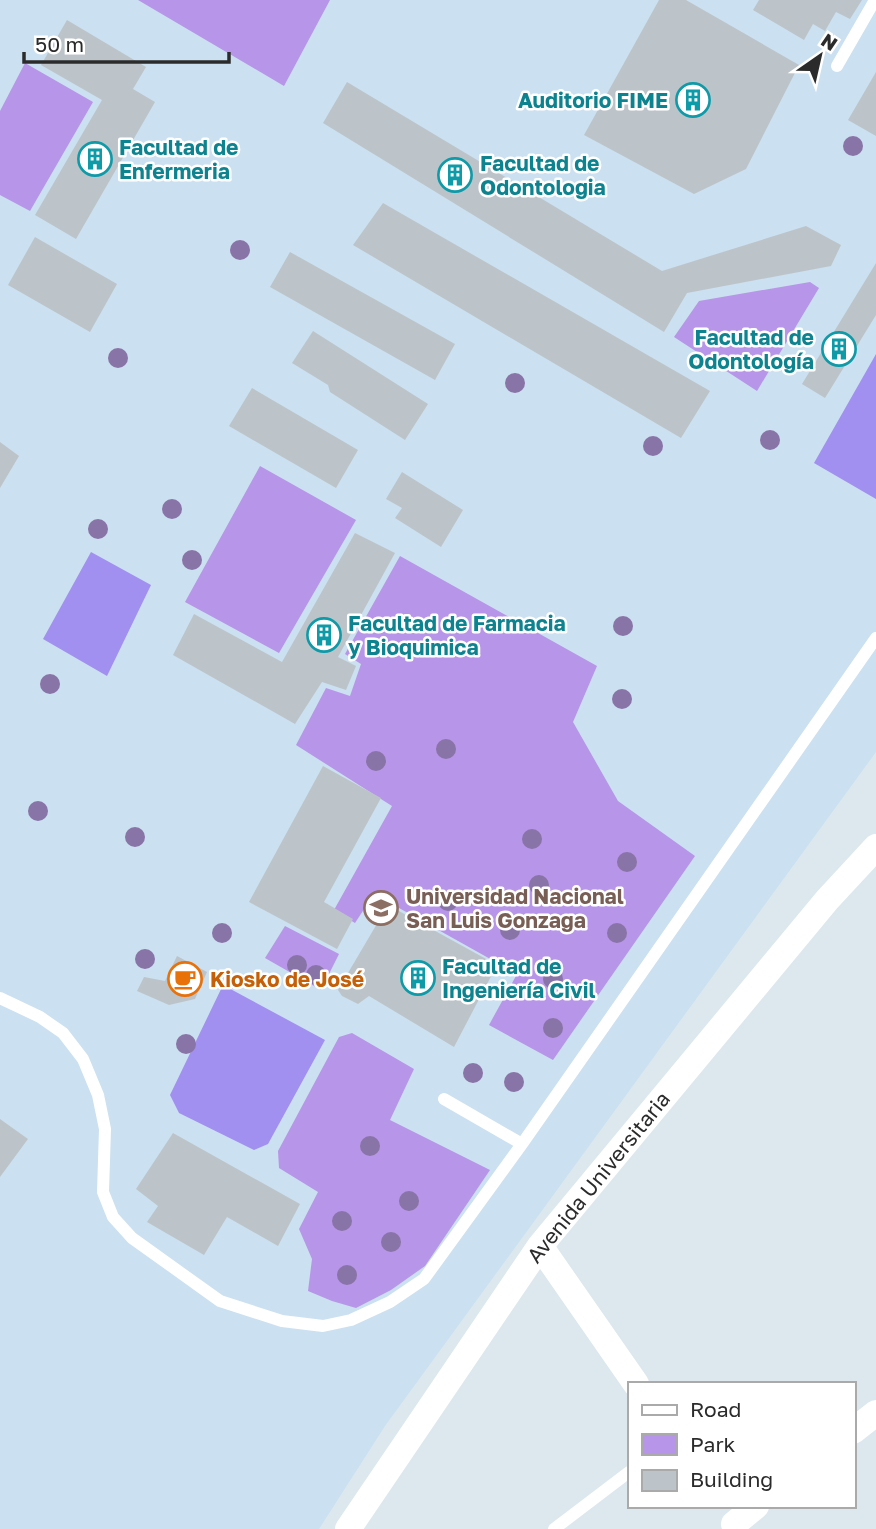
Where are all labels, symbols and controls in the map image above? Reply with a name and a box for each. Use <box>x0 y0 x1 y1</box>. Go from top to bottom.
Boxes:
scale bar <box>24 21 229 65</box>
north arrow <box>785 21 855 91</box>
text: N <box>817 28 842 55</box>
text: 50 m <box>35 31 84 57</box>
building icon: Auditorio FIME <box>674 81 712 119</box>
place label: Auditorio FIME <box>518 87 668 113</box>
place label: Facultad de Enfermeria <box>119 134 239 184</box>
building icon: Facultad de Enfermeria <box>76 140 114 178</box>
place label: Facultad de Odontologia <box>480 150 606 200</box>
building icon: Facultad de Odontologia <box>436 156 474 194</box>
place label: Facultad de Odontología <box>688 324 814 374</box>
building icon: Facultad de Odontología <box>820 330 858 368</box>
place label: Facultad de Farmacia y Bioquimica <box>348 610 566 660</box>
building icon: Facultad de Farmacia y Bioquimica <box>305 616 343 654</box>
place label: Universidad Nacional San Luis Gonzaga <box>406 883 624 933</box>
school or university icon: Universidad Nacional San Luis Gonzaga <box>362 889 400 927</box>
place label: Facultad de Ingeniería Civil <box>442 953 595 1003</box>
building icon: Facultad de Ingeniería Civil <box>399 959 437 997</box>
cafe icon: Kiosko de José <box>166 960 204 998</box>
place label: Kiosko de José <box>210 966 364 992</box>
street label: Avenida Universitaria <box>521 1086 675 1268</box>
legend <box>628 1382 855 1508</box>
text: Road <box>690 1396 741 1422</box>
text: Park <box>690 1431 736 1457</box>
text: Building <box>690 1466 773 1492</box>

